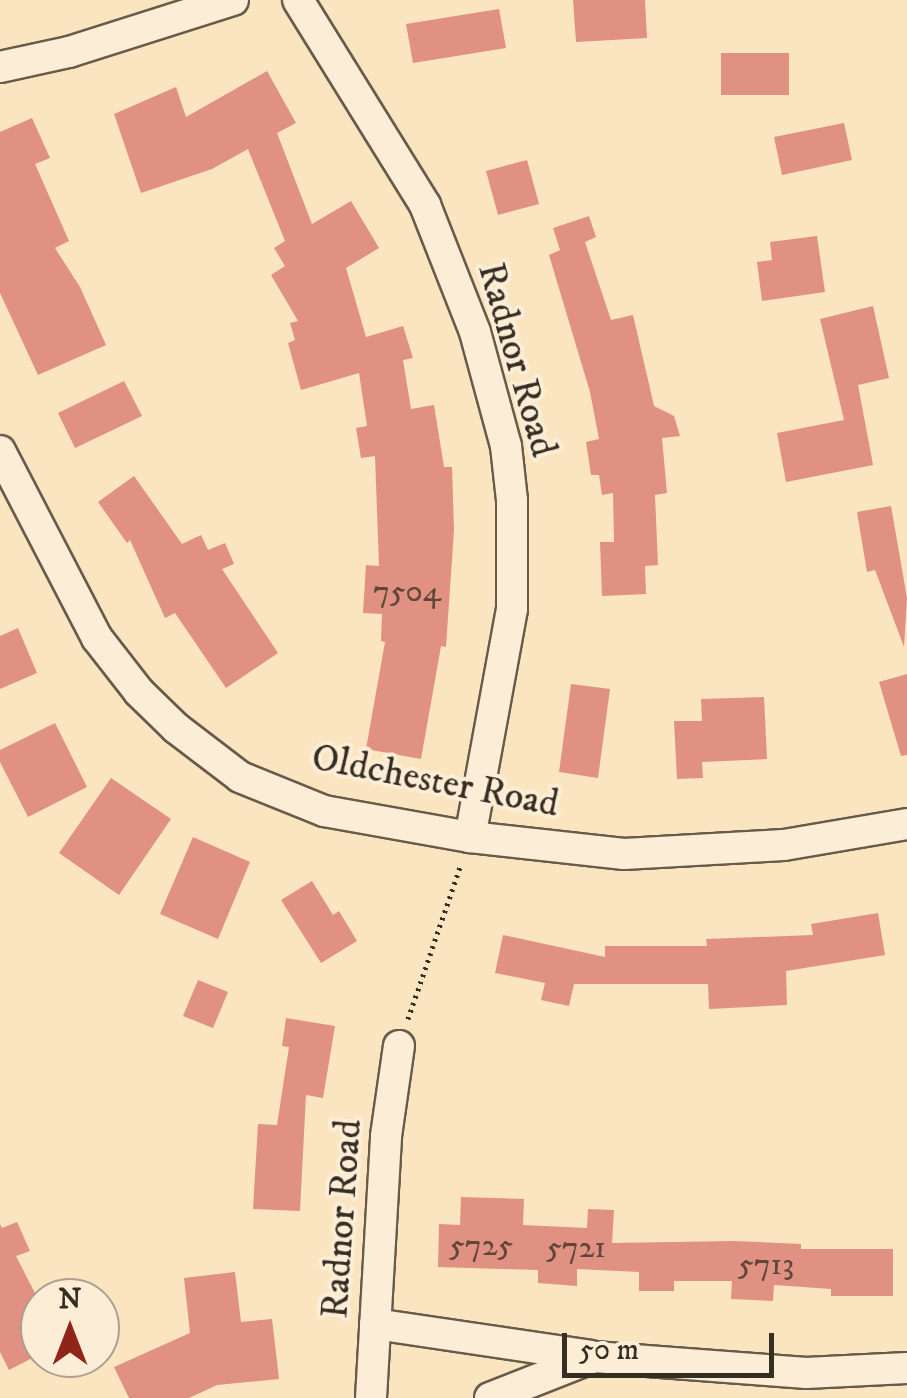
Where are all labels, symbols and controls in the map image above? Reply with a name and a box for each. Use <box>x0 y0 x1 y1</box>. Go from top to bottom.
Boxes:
street label: Radnor Road <box>467 258 565 462</box>
house number: 7504 <box>373 573 441 611</box>
street label: Oldchester Road <box>308 736 562 828</box>
street label: Radnor Road <box>313 1118 373 1320</box>
house number: 5725 <box>449 1227 513 1265</box>
house number: 5721 <box>546 1229 606 1267</box>
house number: 5713 <box>738 1246 794 1284</box>
north arrow <box>20 1278 120 1378</box>
text: N <box>59 1282 81 1317</box>
scale bar <box>567 1313 780 1375</box>
text: 50 m <box>579 1332 639 1369</box>

